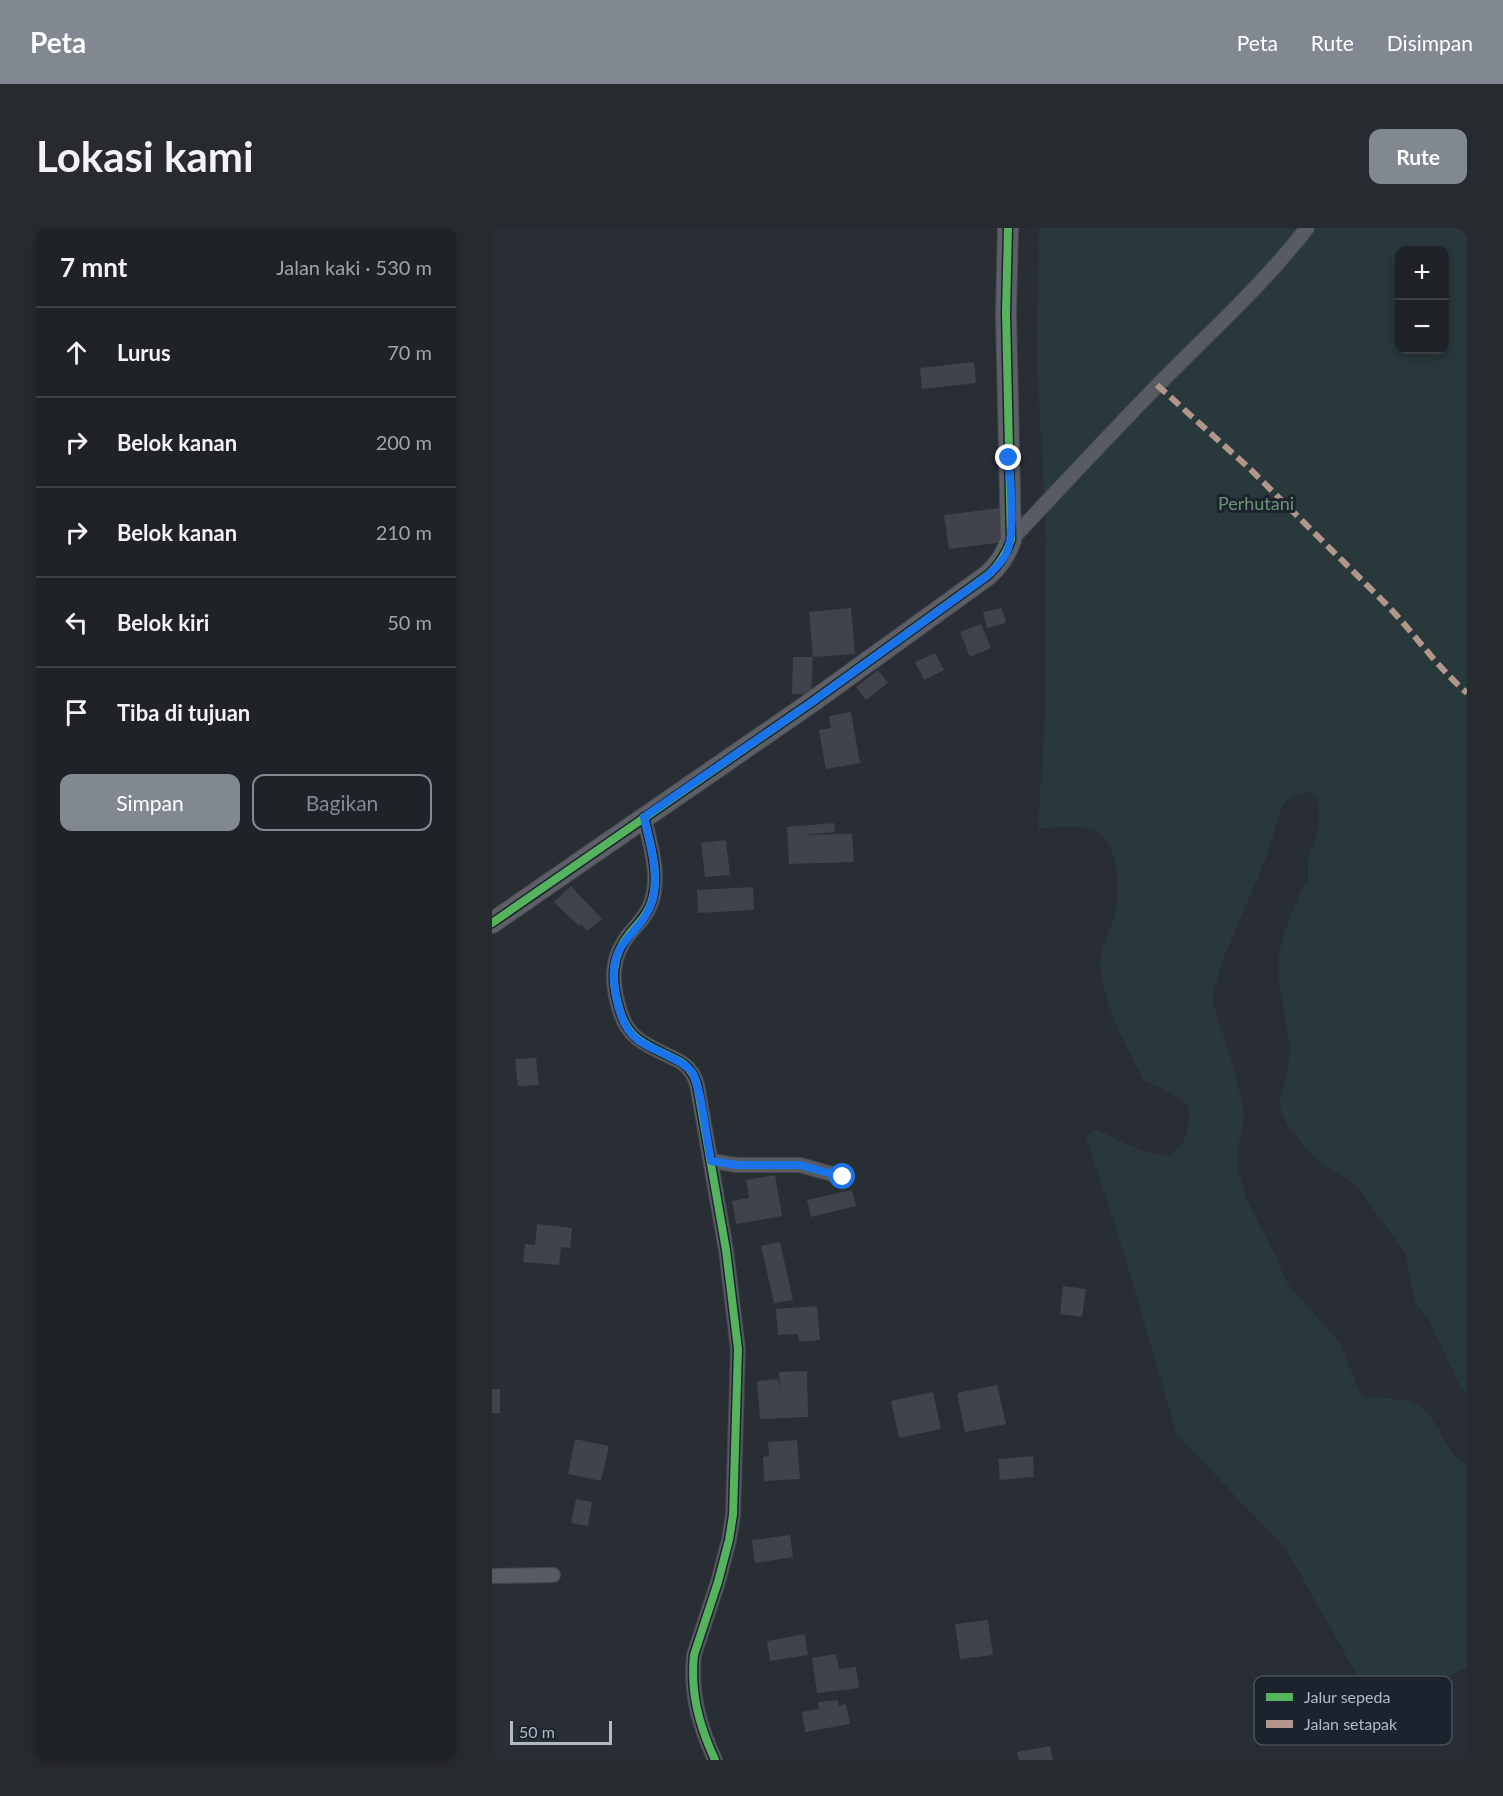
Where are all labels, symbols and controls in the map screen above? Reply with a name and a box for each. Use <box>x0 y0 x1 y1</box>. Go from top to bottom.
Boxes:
text: Peta <box>30 25 86 59</box>
text: Peta <box>1237 30 1278 55</box>
text: Rute <box>1311 30 1354 55</box>
text: Disimpan <box>1387 30 1473 55</box>
button: Rute <box>1369 129 1467 184</box>
text: Lokasi kami <box>36 131 254 181</box>
map controls <box>1395 246 1449 354</box>
button: + <box>1395 246 1449 300</box>
text: 7 mnt <box>60 251 127 283</box>
text: Jalan kaki · 530 m <box>276 255 432 279</box>
button: − <box>1395 300 1449 354</box>
icon: ahead <box>60 336 93 369</box>
text: Lurus <box>117 339 171 366</box>
text: 70 m <box>387 340 432 364</box>
icon: right <box>60 426 93 459</box>
text: Belok kanan <box>117 429 237 456</box>
text: 200 m <box>376 430 432 454</box>
route end <box>995 444 1021 470</box>
park label: Perhutani <box>1218 492 1294 514</box>
icon: right <box>60 516 93 549</box>
text: Belok kanan <box>117 519 237 546</box>
text: 210 m <box>376 520 432 544</box>
icon: left <box>60 606 93 639</box>
text: Belok kiri <box>117 609 209 636</box>
text: 50 m <box>387 610 432 634</box>
icon: arrive <box>60 696 93 729</box>
text: Tiba di tujuan <box>117 699 250 726</box>
button: Simpan <box>60 774 240 831</box>
button: Bagikan <box>252 774 432 831</box>
route start <box>829 1163 855 1189</box>
legend <box>1254 1676 1452 1745</box>
text: Jalur sepeda <box>1304 1687 1390 1706</box>
text: Jalan setapak <box>1304 1714 1398 1733</box>
scale bar <box>510 1718 612 1746</box>
text: 50 m <box>519 1722 555 1741</box>

